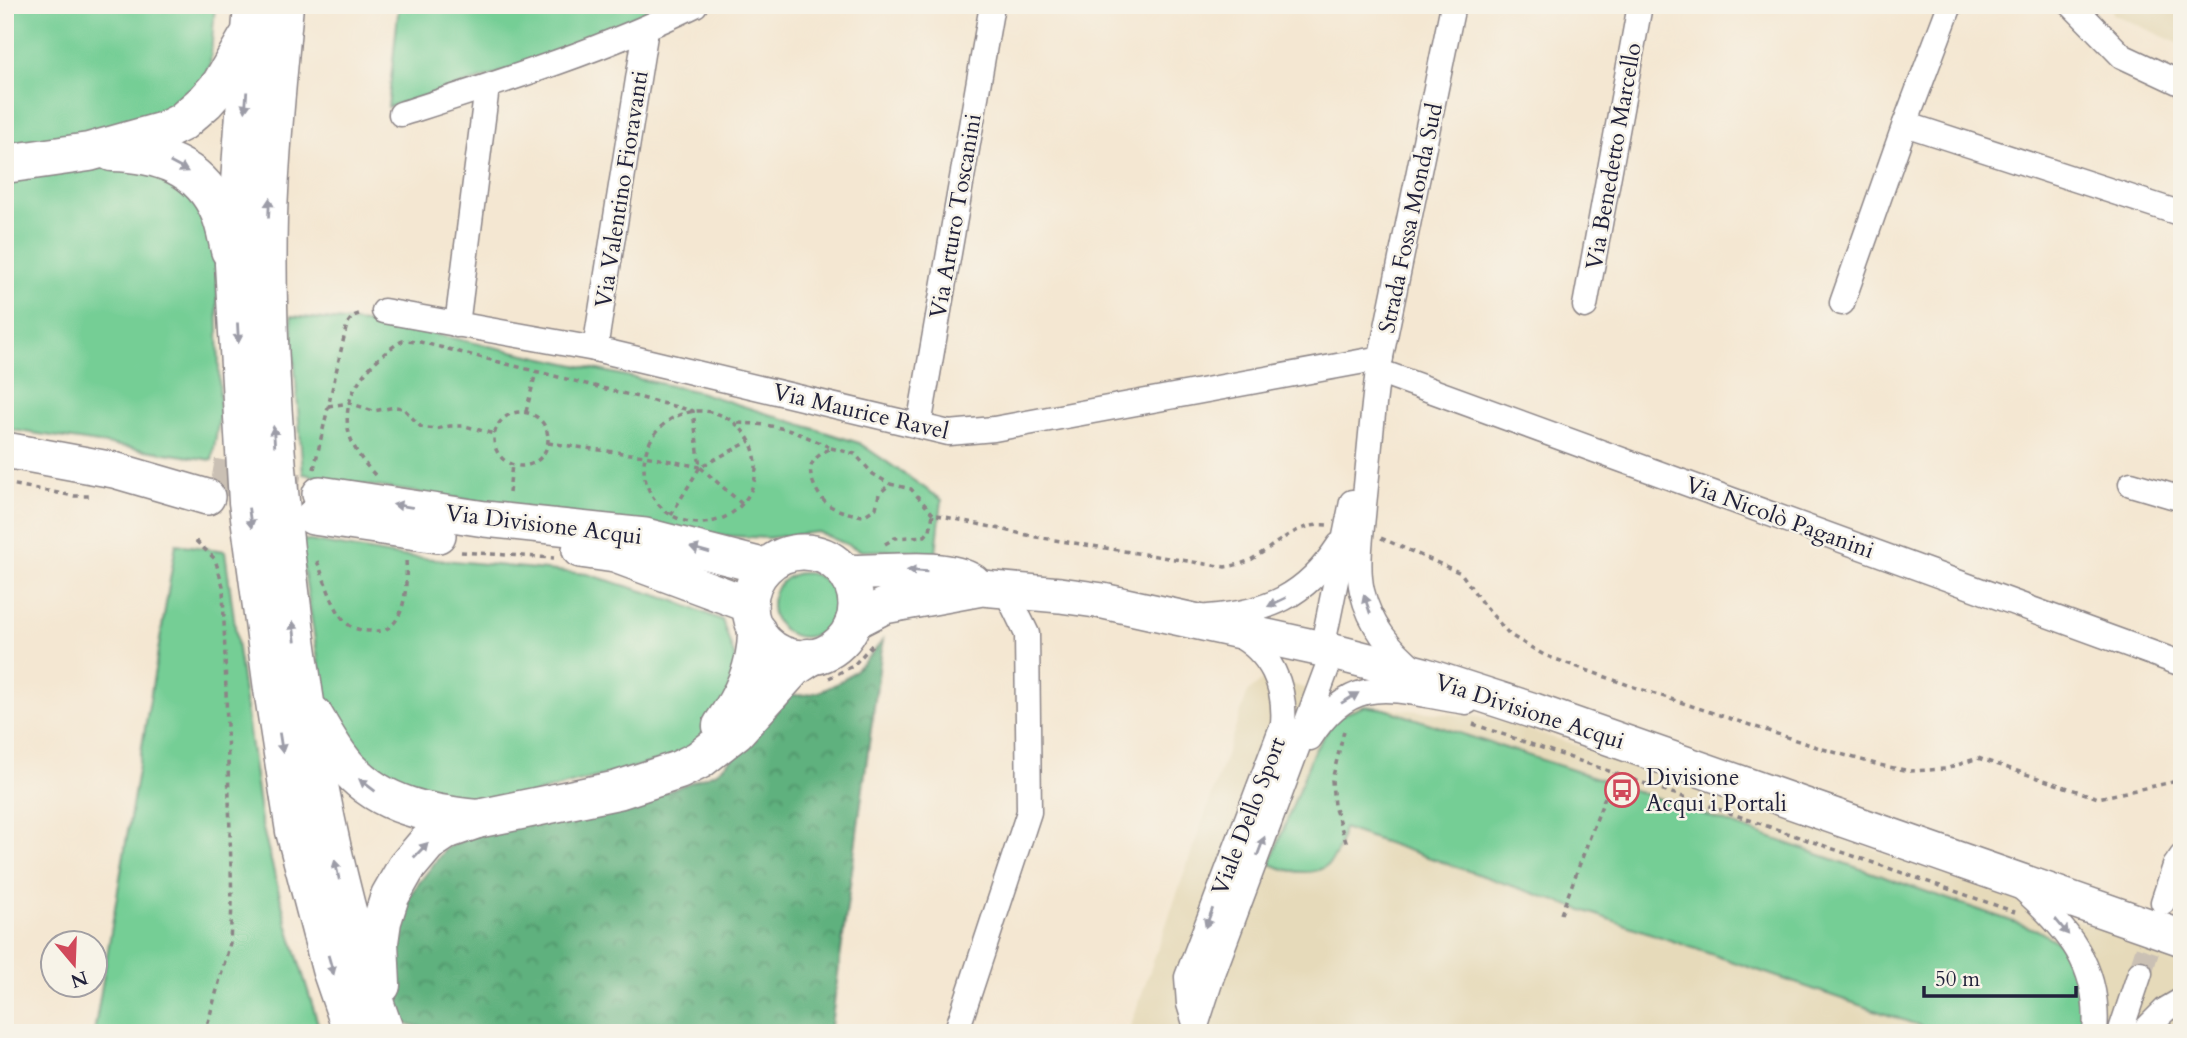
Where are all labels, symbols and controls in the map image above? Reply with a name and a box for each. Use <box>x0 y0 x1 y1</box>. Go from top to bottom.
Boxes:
street label: Via Benedetto Marcello <box>1578 40 1649 272</box>
street label: Via Valentino Fioravanti <box>587 68 656 310</box>
one-way arrow <box>240 91 251 113</box>
street label: Strada Fossa Monda Sud <box>1371 99 1450 336</box>
street label: Via Arturo Toscanini <box>922 111 989 321</box>
one-way arrow <box>169 161 189 173</box>
one-way arrow <box>264 197 275 219</box>
one-way arrow <box>232 322 243 344</box>
street label: Via Maurice Ravel <box>770 376 952 447</box>
one-way arrow <box>268 425 279 447</box>
street label: Via Nicolò Paganini <box>1681 469 1878 566</box>
street label: Via Divisione Acqui <box>444 497 644 552</box>
one-way arrow <box>391 500 413 511</box>
one-way arrow <box>245 507 256 529</box>
one-way arrow <box>689 544 710 554</box>
one-way arrow <box>906 565 928 576</box>
one-way arrow <box>1361 594 1372 615</box>
one-way arrow <box>1267 596 1287 607</box>
one-way arrow <box>289 619 300 641</box>
street label: Via Divisione Acqui <box>1431 666 1628 757</box>
one-way arrow <box>1341 692 1360 704</box>
one-way arrow <box>276 732 287 754</box>
street label: Viale Dello Sport <box>1204 733 1293 900</box>
place label: Divisione Acqui i Portali <box>1646 762 1787 819</box>
bus stop icon: Divisione Acqui i Portali <box>1603 771 1641 809</box>
one-way arrow <box>359 777 377 792</box>
one-way arrow <box>1256 836 1267 857</box>
one-way arrow <box>413 842 429 859</box>
one-way arrow <box>331 859 342 881</box>
one-way arrow <box>1203 908 1214 929</box>
one-way arrow <box>2054 918 2069 935</box>
north arrow <box>38 930 108 1000</box>
scale bar <box>1924 954 2077 998</box>
one-way arrow <box>326 955 336 976</box>
text: N <box>67 964 91 994</box>
text: 50 m <box>1935 965 1980 994</box>

